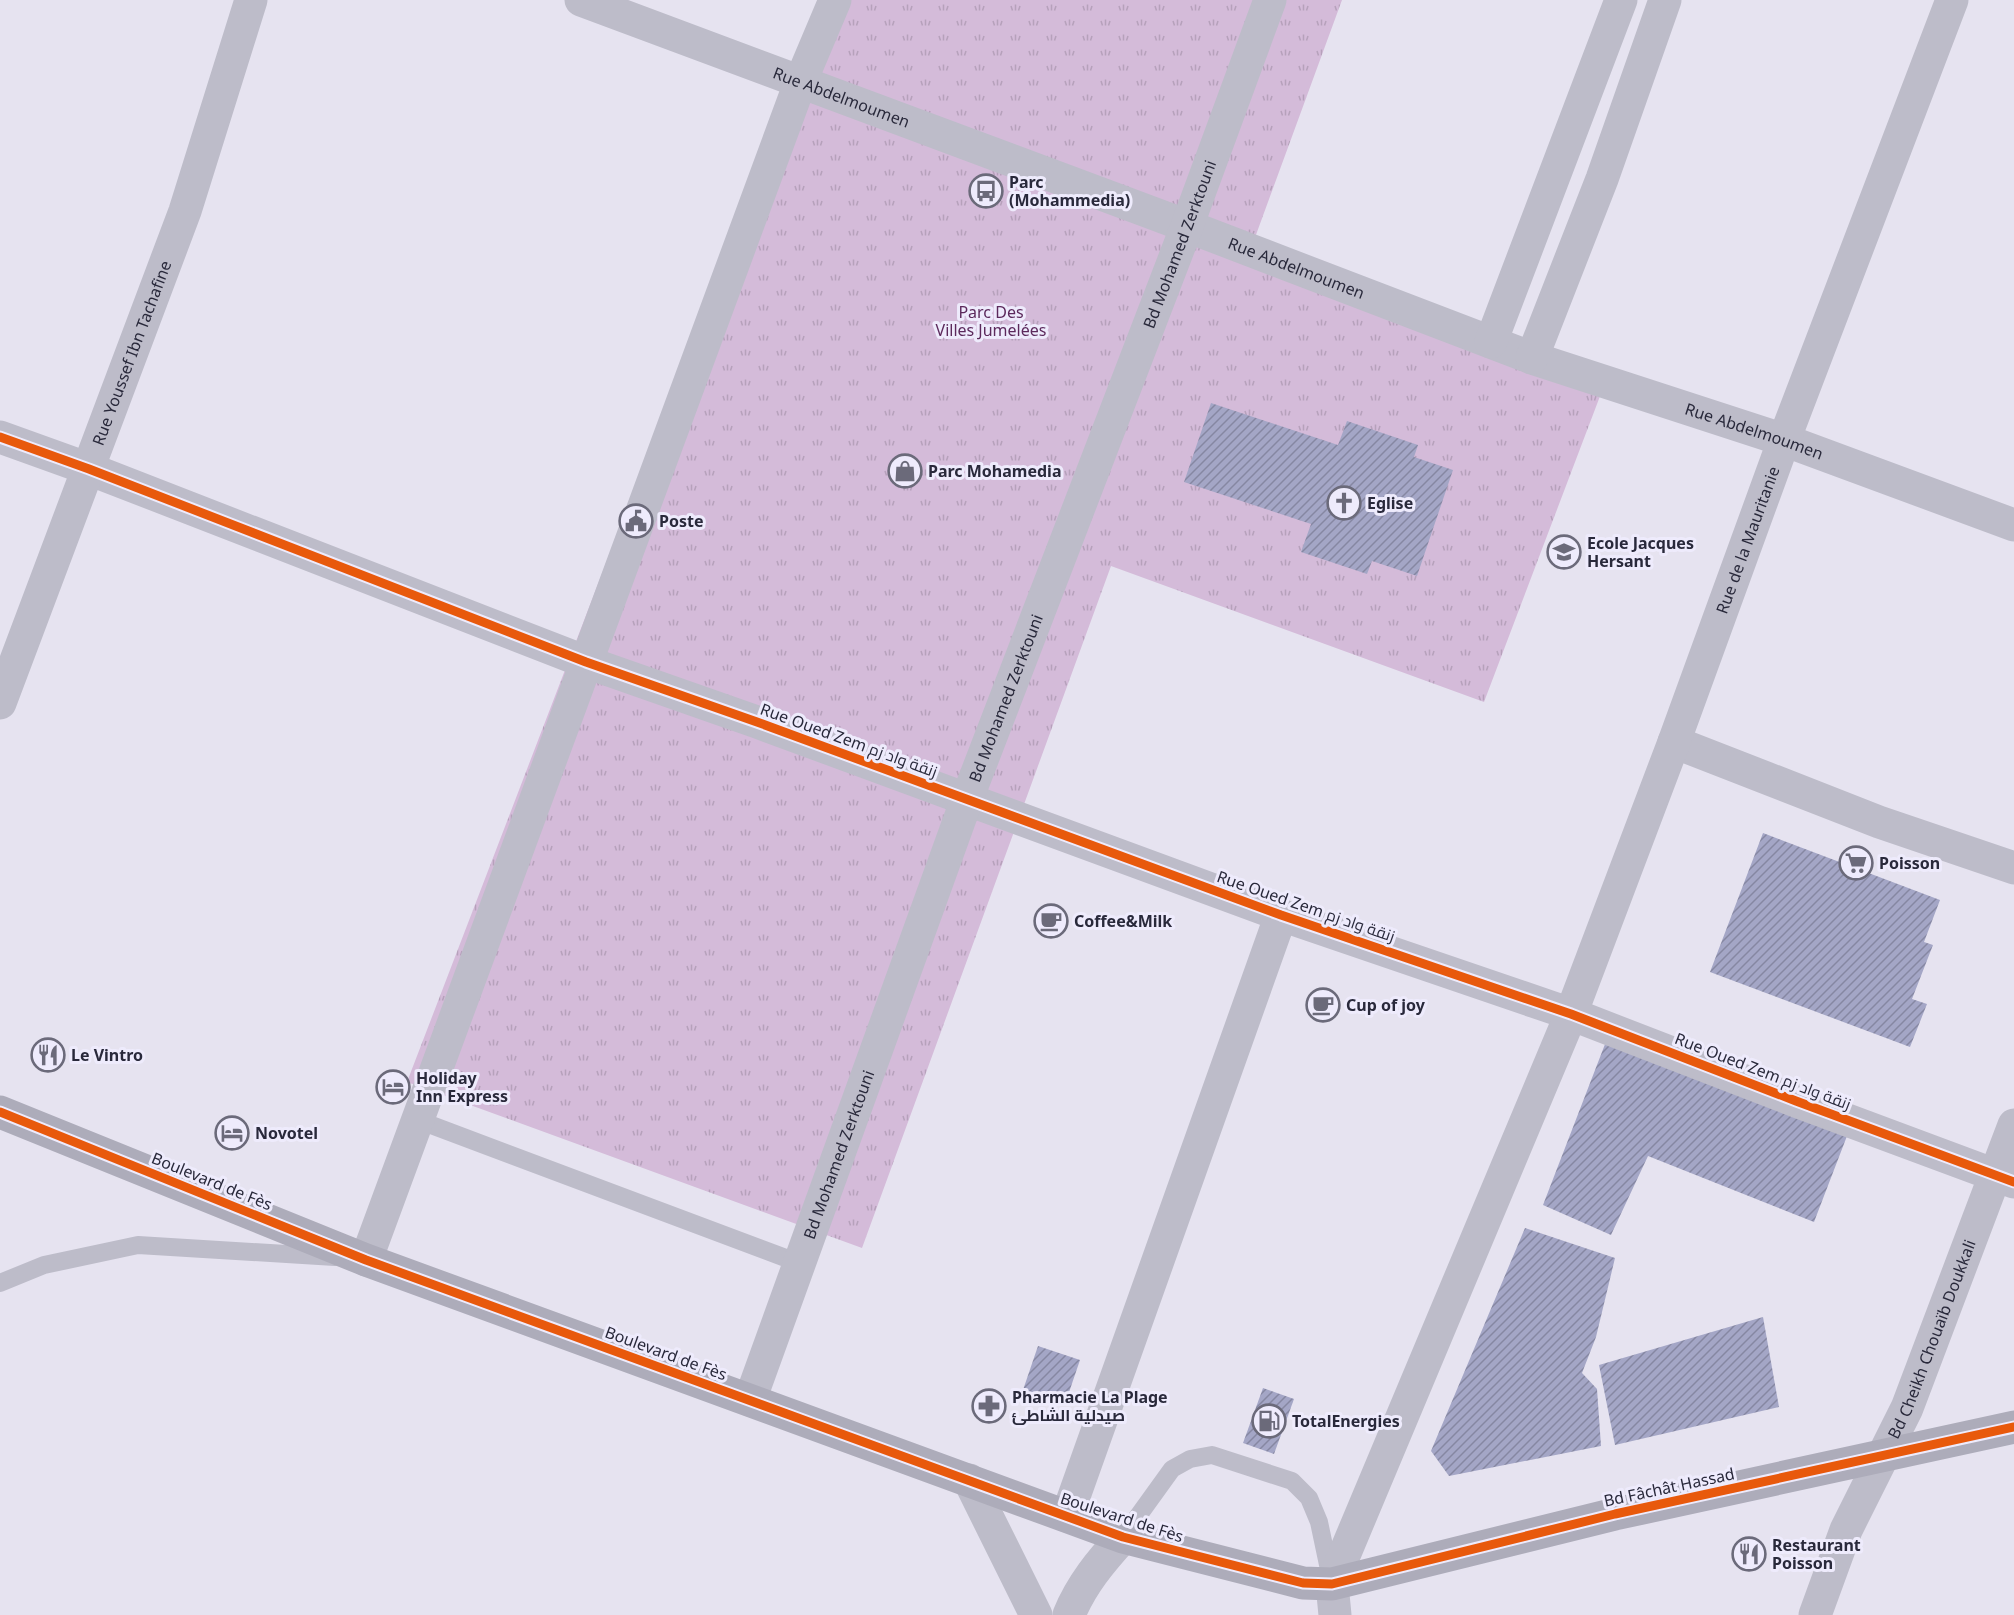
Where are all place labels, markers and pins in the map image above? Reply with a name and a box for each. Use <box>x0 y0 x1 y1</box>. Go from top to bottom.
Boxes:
place label: Parc (Mohammedia) <box>1009 171 1130 211</box>
bus stop icon: Parc (Mohammedia) <box>968 173 1004 209</box>
shop icon: Parc Mohamedia <box>887 453 923 489</box>
place label: Parc Mohamedia <box>928 460 1061 482</box>
church icon: Eglise <box>1326 485 1362 521</box>
place label: Eglise <box>1367 492 1413 514</box>
public building icon: Poste <box>618 503 654 539</box>
place label: Poste <box>659 510 703 532</box>
place label: Ecole Jacques Hersant <box>1587 532 1694 572</box>
school or university icon: Ecole Jacques Hersant <box>1546 534 1582 570</box>
supermarket icon: Poisson <box>1838 845 1874 881</box>
place label: Poisson <box>1879 852 1940 874</box>
cafe icon: Coffee&Milk <box>1033 903 1069 939</box>
place label: Coffee&Milk <box>1074 910 1172 932</box>
cafe icon: Cup of joy <box>1305 987 1341 1023</box>
place label: Cup of joy <box>1346 994 1426 1016</box>
restaurant icon: Le Vintro <box>30 1037 66 1073</box>
place label: Le Vintro <box>71 1044 143 1066</box>
place label: Holiday Inn Express <box>416 1067 508 1107</box>
hotel icon: Holiday Inn Express <box>375 1069 411 1105</box>
hotel icon: Novotel <box>214 1115 250 1151</box>
place label: Novotel <box>255 1122 318 1144</box>
place label: Pharmacie La Plage صيدلية الشاطئ <box>1012 1386 1168 1426</box>
pharmacy icon: Pharmacie La Plage صيدلية الشاطئ <box>971 1388 1007 1424</box>
fuel station icon: TotalEnergies <box>1251 1403 1287 1439</box>
place label: TotalEnergies <box>1292 1410 1400 1432</box>
place label: Restaurant Poisson <box>1772 1534 1861 1574</box>
restaurant icon: Restaurant Poisson <box>1731 1536 1767 1572</box>

